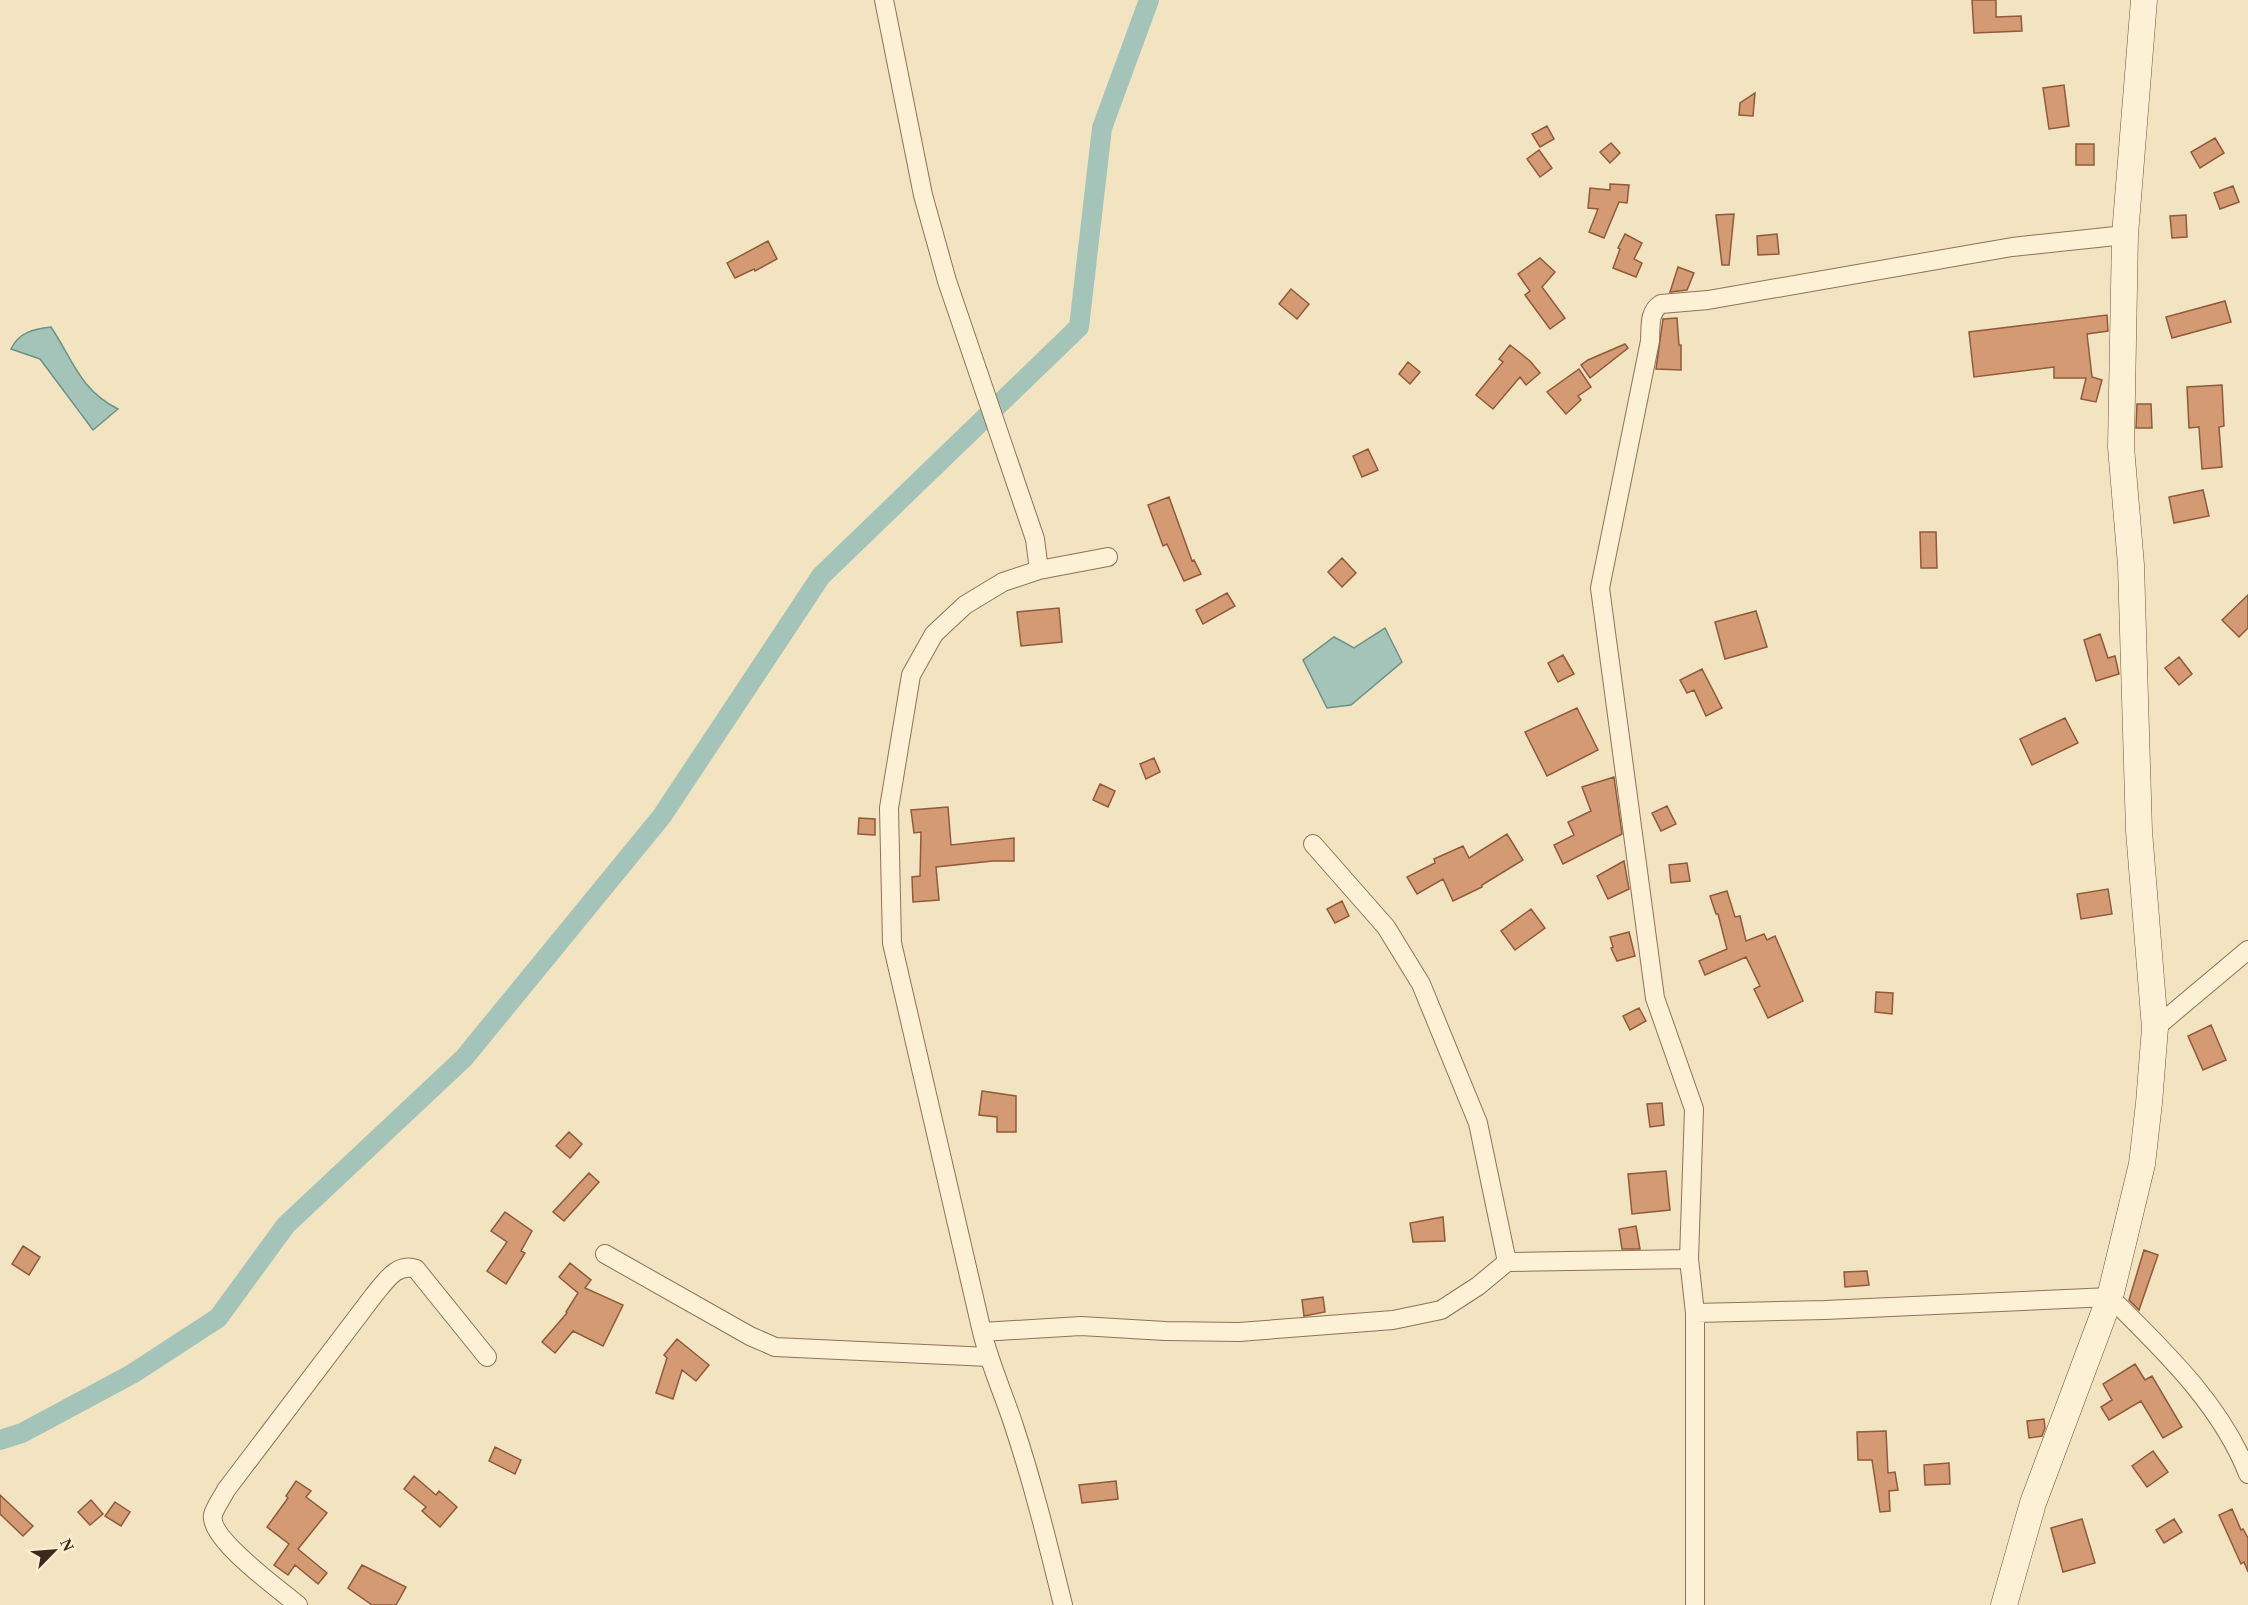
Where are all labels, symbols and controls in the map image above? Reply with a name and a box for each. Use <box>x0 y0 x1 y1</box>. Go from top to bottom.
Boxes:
north arrow <box>24 1521 84 1581</box>
text: N <box>57 1536 77 1554</box>

